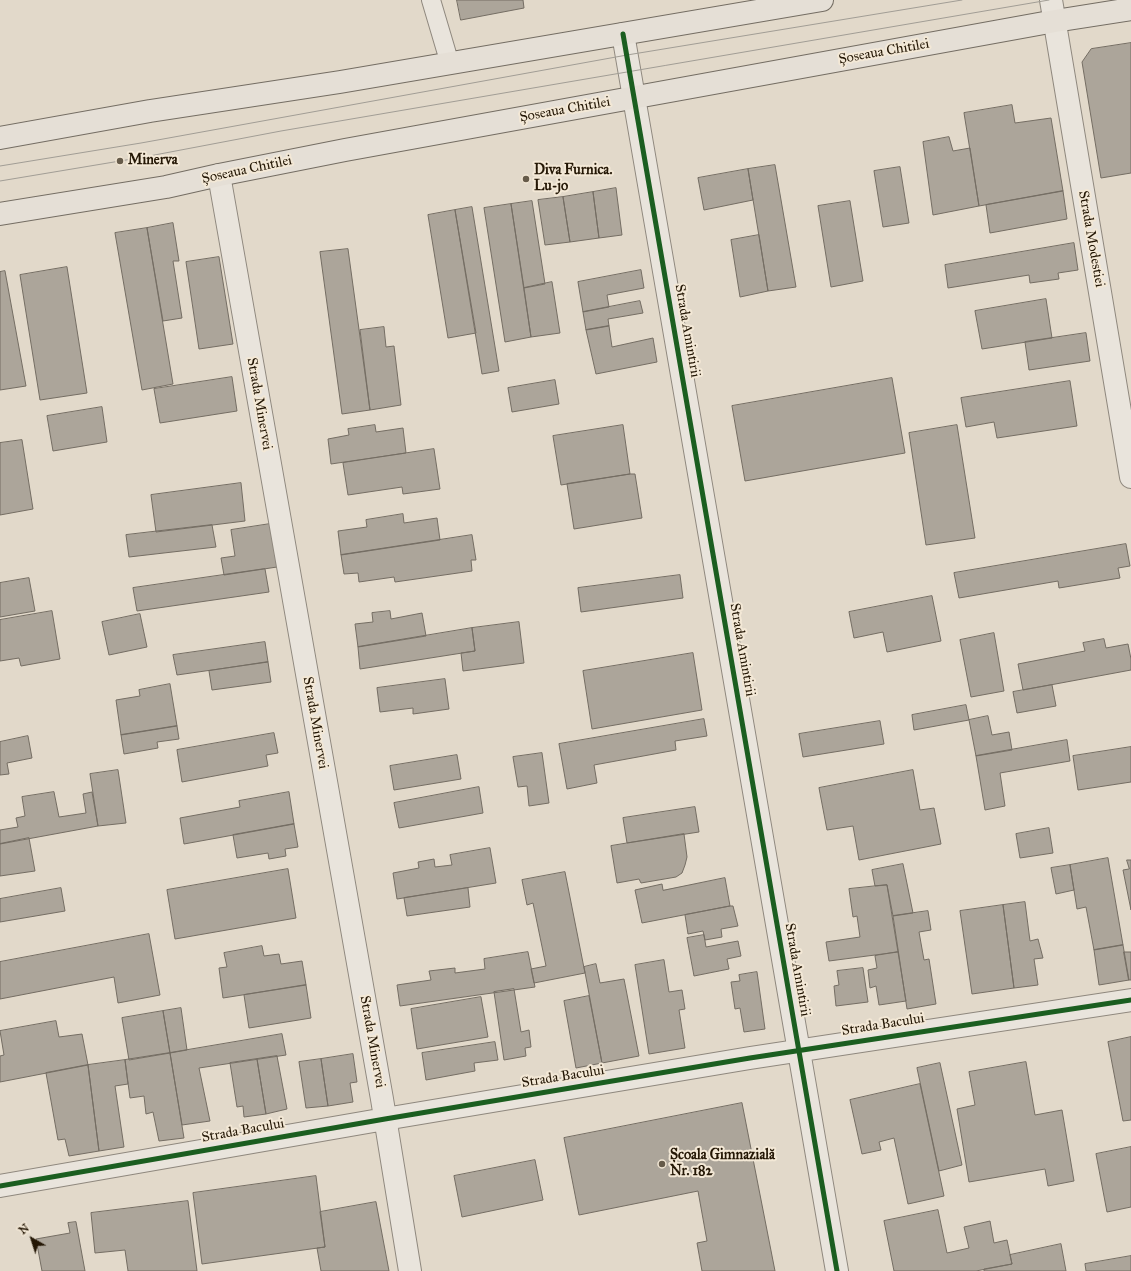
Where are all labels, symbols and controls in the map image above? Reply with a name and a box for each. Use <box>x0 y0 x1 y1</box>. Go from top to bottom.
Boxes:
street label: Șoseaua Chitilei <box>837 36 931 68</box>
street label: Șoseaua Chitilei <box>518 94 612 126</box>
street label: Șoseaua Chitilei <box>200 152 294 188</box>
place label: Minerva <box>128 153 178 169</box>
marker: Minerva <box>115 156 125 166</box>
place label: Diva Furnica. Lu-jo <box>534 163 612 196</box>
marker: Diva Furnica. Lu-jo <box>521 174 531 184</box>
street label: Strada Modestiei <box>1074 189 1108 289</box>
street label: Strada Amintirii <box>671 283 703 379</box>
street label: Strada Minervei <box>243 357 275 451</box>
street label: Strada Amintirii <box>726 602 758 698</box>
street label: Strada Minervei <box>299 676 331 770</box>
street label: Strada Amintirii <box>781 922 813 1018</box>
street label: Strada Minervei <box>356 995 388 1089</box>
street label: Strada Bacului <box>840 1010 926 1040</box>
street label: Strada Bacului <box>520 1062 606 1092</box>
street label: Strada Bacului <box>200 1115 286 1147</box>
place label: Școala Gimnazială Nr. 182 <box>670 1148 775 1180</box>
marker: Școala Gimnazială Nr. 182 <box>657 1159 667 1169</box>
north arrow <box>12 1219 52 1259</box>
text: N <box>16 1221 32 1237</box>

